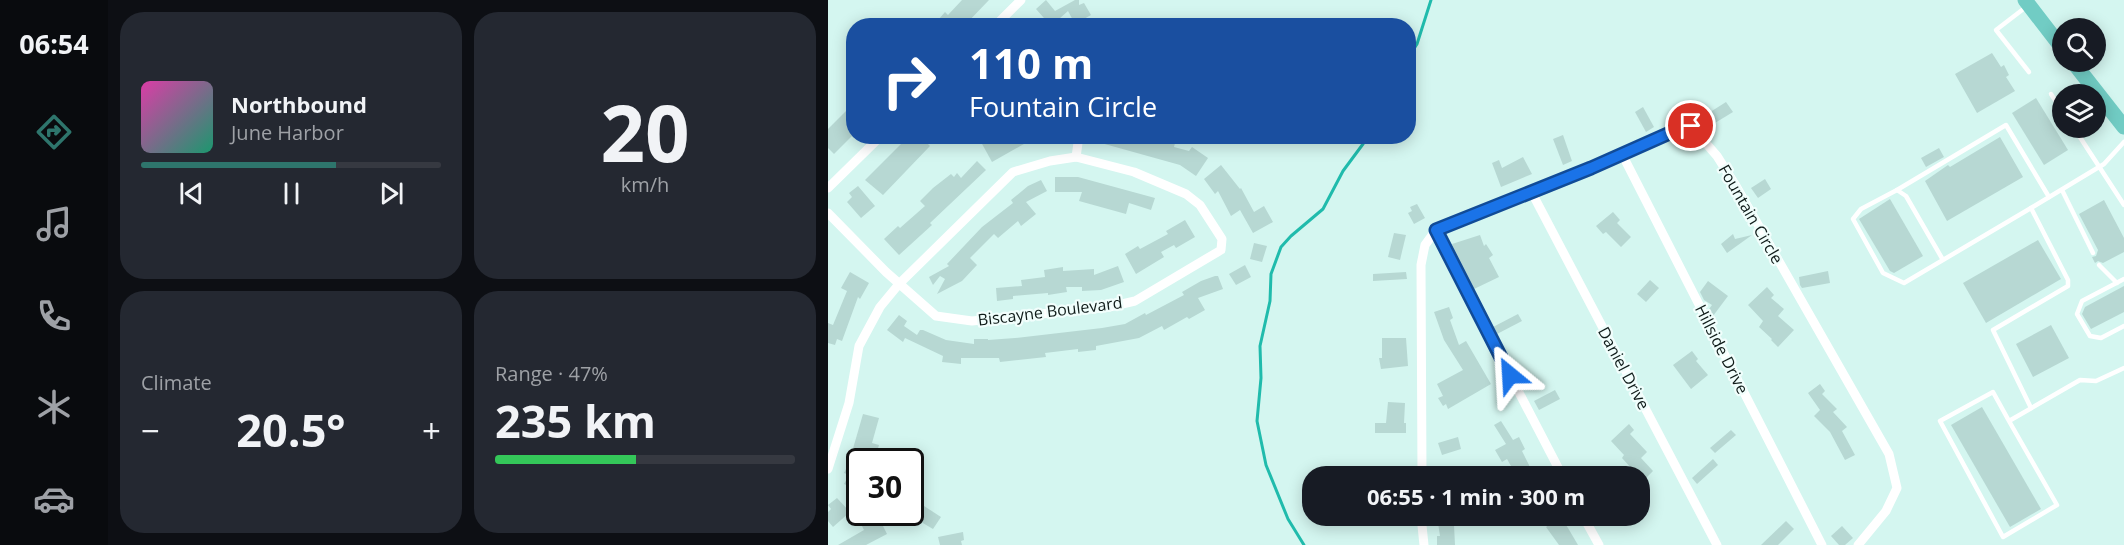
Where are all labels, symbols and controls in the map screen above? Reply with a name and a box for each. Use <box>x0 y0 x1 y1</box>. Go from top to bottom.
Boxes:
map controls <box>2052 18 2106 138</box>
button: search <box>2052 18 2106 72</box>
text: 06:54 <box>19 25 89 62</box>
text: 110 m <box>969 34 1093 91</box>
icon: right <box>870 42 948 120</box>
text: 20 <box>600 79 690 185</box>
button: layers <box>2052 84 2106 138</box>
text: Fountain Circle <box>969 88 1157 125</box>
text: Northbound <box>231 89 367 119</box>
pin <box>1665 100 1716 151</box>
icon: arrive <box>1674 109 1707 142</box>
icon: directions <box>33 111 75 153</box>
text: June Harbor <box>231 119 344 146</box>
street label: Fountain Circle <box>1714 160 1788 268</box>
text: km/h <box>621 171 669 198</box>
icon: previous <box>175 177 208 210</box>
icon: pause <box>275 177 308 210</box>
icon: next <box>375 177 408 210</box>
icon: music <box>33 203 75 245</box>
street label: Biscayne Boulevard <box>976 291 1124 331</box>
icon: phone <box>33 295 75 337</box>
street label: Hillside Drive <box>1690 300 1754 398</box>
street label: Daniel Drive <box>1593 323 1655 413</box>
position arrow <box>1478 343 1542 407</box>
text: Range · 47% <box>495 360 608 387</box>
text: Climate <box>141 369 212 396</box>
icon: climate <box>33 386 75 428</box>
text: 235 km <box>495 390 656 451</box>
text: 20.5° <box>236 399 346 460</box>
text: − <box>141 408 160 453</box>
text: + <box>422 408 441 453</box>
speed limit sign: 30 <box>846 448 924 526</box>
icon: car <box>33 478 75 520</box>
text: 06:55 · 1 min · 300 m <box>1367 481 1585 511</box>

